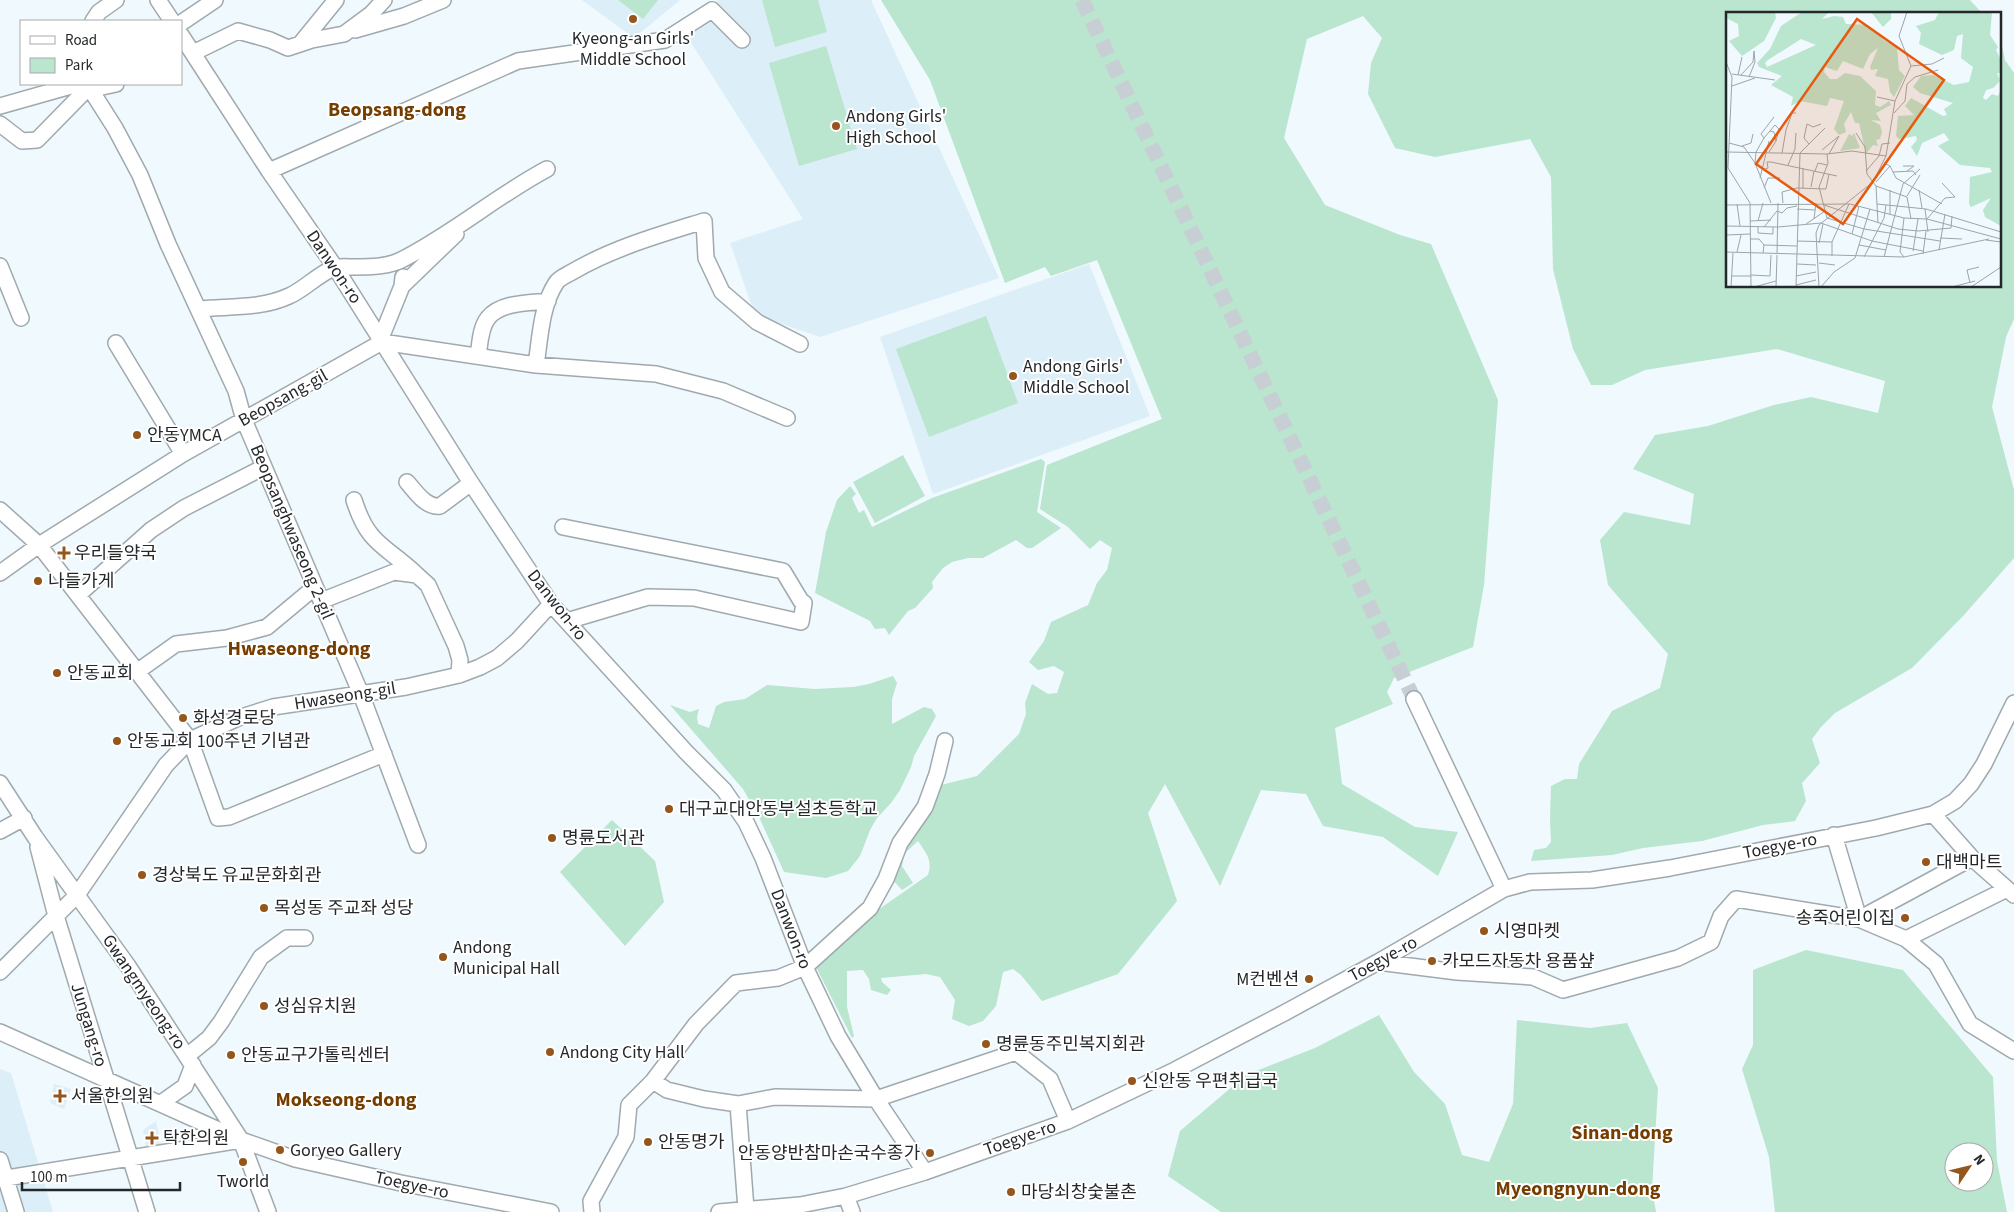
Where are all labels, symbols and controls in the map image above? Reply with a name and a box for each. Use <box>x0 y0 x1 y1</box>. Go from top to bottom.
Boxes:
inset map <box>1726 12 2002 288</box>
marker: Kyeong-an Girls' Middle School <box>627 13 639 25</box>
legend <box>20 20 182 85</box>
place label: Kyeong-an Girls' Middle School <box>572 26 694 72</box>
text: Road <box>65 30 97 51</box>
text: Park <box>65 55 94 76</box>
district label: Beopsang-dong <box>328 96 466 124</box>
place label: Andong Girls' High School <box>846 104 946 150</box>
marker: Andong Girls' High School <box>830 120 842 132</box>
street label: Danwon-ro <box>300 225 368 309</box>
place label: Andong Girls' Middle School <box>1023 354 1129 400</box>
street label: Beopsang-gil <box>234 363 332 433</box>
marker: Andong Girls' Middle School <box>1007 370 1019 382</box>
place label: 안동YMCA <box>147 423 222 448</box>
marker: 안동YMCA <box>131 429 143 441</box>
street label: Beopsanghwaseong 2-gil <box>244 441 340 623</box>
place label: 우리들약국 <box>74 541 157 566</box>
marker: 우리들약국 <box>58 547 70 559</box>
street label: Danwon-ro <box>521 564 593 646</box>
place label: 나들가게 <box>48 569 114 594</box>
marker: 나들가게 <box>32 575 44 587</box>
district label: Hwaseong-dong <box>227 635 371 663</box>
place label: 안동교회 <box>67 661 133 686</box>
marker: 안동교회 <box>51 667 63 679</box>
street label: Hwaseong-gil <box>292 676 398 716</box>
place label: 화성경로당 <box>193 706 276 731</box>
marker: 화성경로당 <box>177 712 189 724</box>
place label: 안동교회 100주년 기념관 <box>127 729 311 754</box>
marker: 안동교회 100주년 기념관 <box>111 735 123 747</box>
place label: 대구교대안동부설초등학교 <box>679 797 878 822</box>
marker: 대구교대안동부설초등학교 <box>663 803 675 815</box>
place label: 명륜도서관 <box>562 826 645 851</box>
street label: Toegye-ro <box>1741 827 1819 865</box>
marker: 명륜도서관 <box>546 832 558 844</box>
place label: 대백마트 <box>1936 850 2002 875</box>
marker: 대백마트 <box>1920 856 1932 868</box>
place label: 경상북도 유교문화회관 <box>152 863 322 888</box>
marker: 경상북도 유교문화회관 <box>136 869 148 881</box>
street label: Danwon-ro <box>764 885 818 973</box>
place label: 목성동 주교좌 성당 <box>274 896 414 921</box>
marker: 목성동 주교좌 성당 <box>258 902 270 914</box>
place label: 송죽어린이집 <box>1796 906 1895 931</box>
marker: 송죽어린이집 <box>1899 912 1911 924</box>
place label: 시영마켓 <box>1494 919 1560 944</box>
marker: 시영마켓 <box>1478 925 1490 937</box>
street label: Gwangmyeong-ro <box>96 929 192 1055</box>
street label: Toegye-ro <box>1344 930 1422 988</box>
place label: Andong Municipal Hall <box>453 935 560 981</box>
place label: 카모드자동차 용품샾 <box>1442 949 1595 974</box>
marker: Andong Municipal Hall <box>437 951 449 963</box>
marker: 카모드자동차 용품샾 <box>1426 955 1438 967</box>
place label: M컨벤션 <box>1236 967 1299 992</box>
marker: M컨벤션 <box>1303 973 1315 985</box>
street label: Jungang-ro <box>64 980 114 1070</box>
place label: 성심유치원 <box>274 994 357 1019</box>
marker: 성심유치원 <box>258 1000 270 1012</box>
place label: 명륜동주민복지회관 <box>996 1032 1145 1057</box>
marker: 명륜동주민복지회관 <box>980 1038 992 1050</box>
place label: Andong City Hall <box>560 1040 685 1065</box>
place label: 안동교구가톨릭센터 <box>241 1043 390 1068</box>
marker: Andong City Hall <box>544 1046 556 1058</box>
marker: 안동교구가톨릭센터 <box>225 1049 237 1061</box>
place label: 신안동 우편취급국 <box>1142 1069 1278 1094</box>
marker: 신안동 우편취급국 <box>1126 1075 1138 1087</box>
place label: 서울한의원 <box>71 1084 154 1109</box>
district label: Mokseong-dong <box>275 1086 417 1114</box>
marker: 서울한의원 <box>53 1089 67 1103</box>
street label: Toegye-ro <box>980 1114 1060 1162</box>
district label: Sinan-dong <box>1571 1119 1673 1147</box>
place label: 탁한의원 <box>163 1126 229 1151</box>
place label: 안동명가 <box>658 1130 725 1155</box>
marker: 탁한의원 <box>145 1131 159 1145</box>
marker: 안동명가 <box>642 1136 654 1148</box>
place label: Goryeo Gallery <box>290 1138 402 1163</box>
place label: 안동양반참마손국수종가 <box>738 1141 920 1166</box>
north arrow <box>1944 1142 1994 1192</box>
marker: Goryeo Gallery <box>274 1144 286 1156</box>
marker: 안동양반참마손국수종가 <box>924 1147 936 1159</box>
text: N <box>1968 1151 1990 1170</box>
marker: Tworld <box>237 1156 249 1168</box>
scale bar <box>22 1160 180 1192</box>
street label: Toegye-ro <box>373 1165 451 1205</box>
text: 100 m <box>30 1167 68 1188</box>
place label: Tworld <box>217 1169 269 1194</box>
district label: Myeongnyun-dong <box>1495 1175 1661 1203</box>
place label: 마당쇠창숯불촌 <box>1021 1180 1137 1205</box>
marker: 마당쇠창숯불촌 <box>1005 1186 1017 1198</box>

